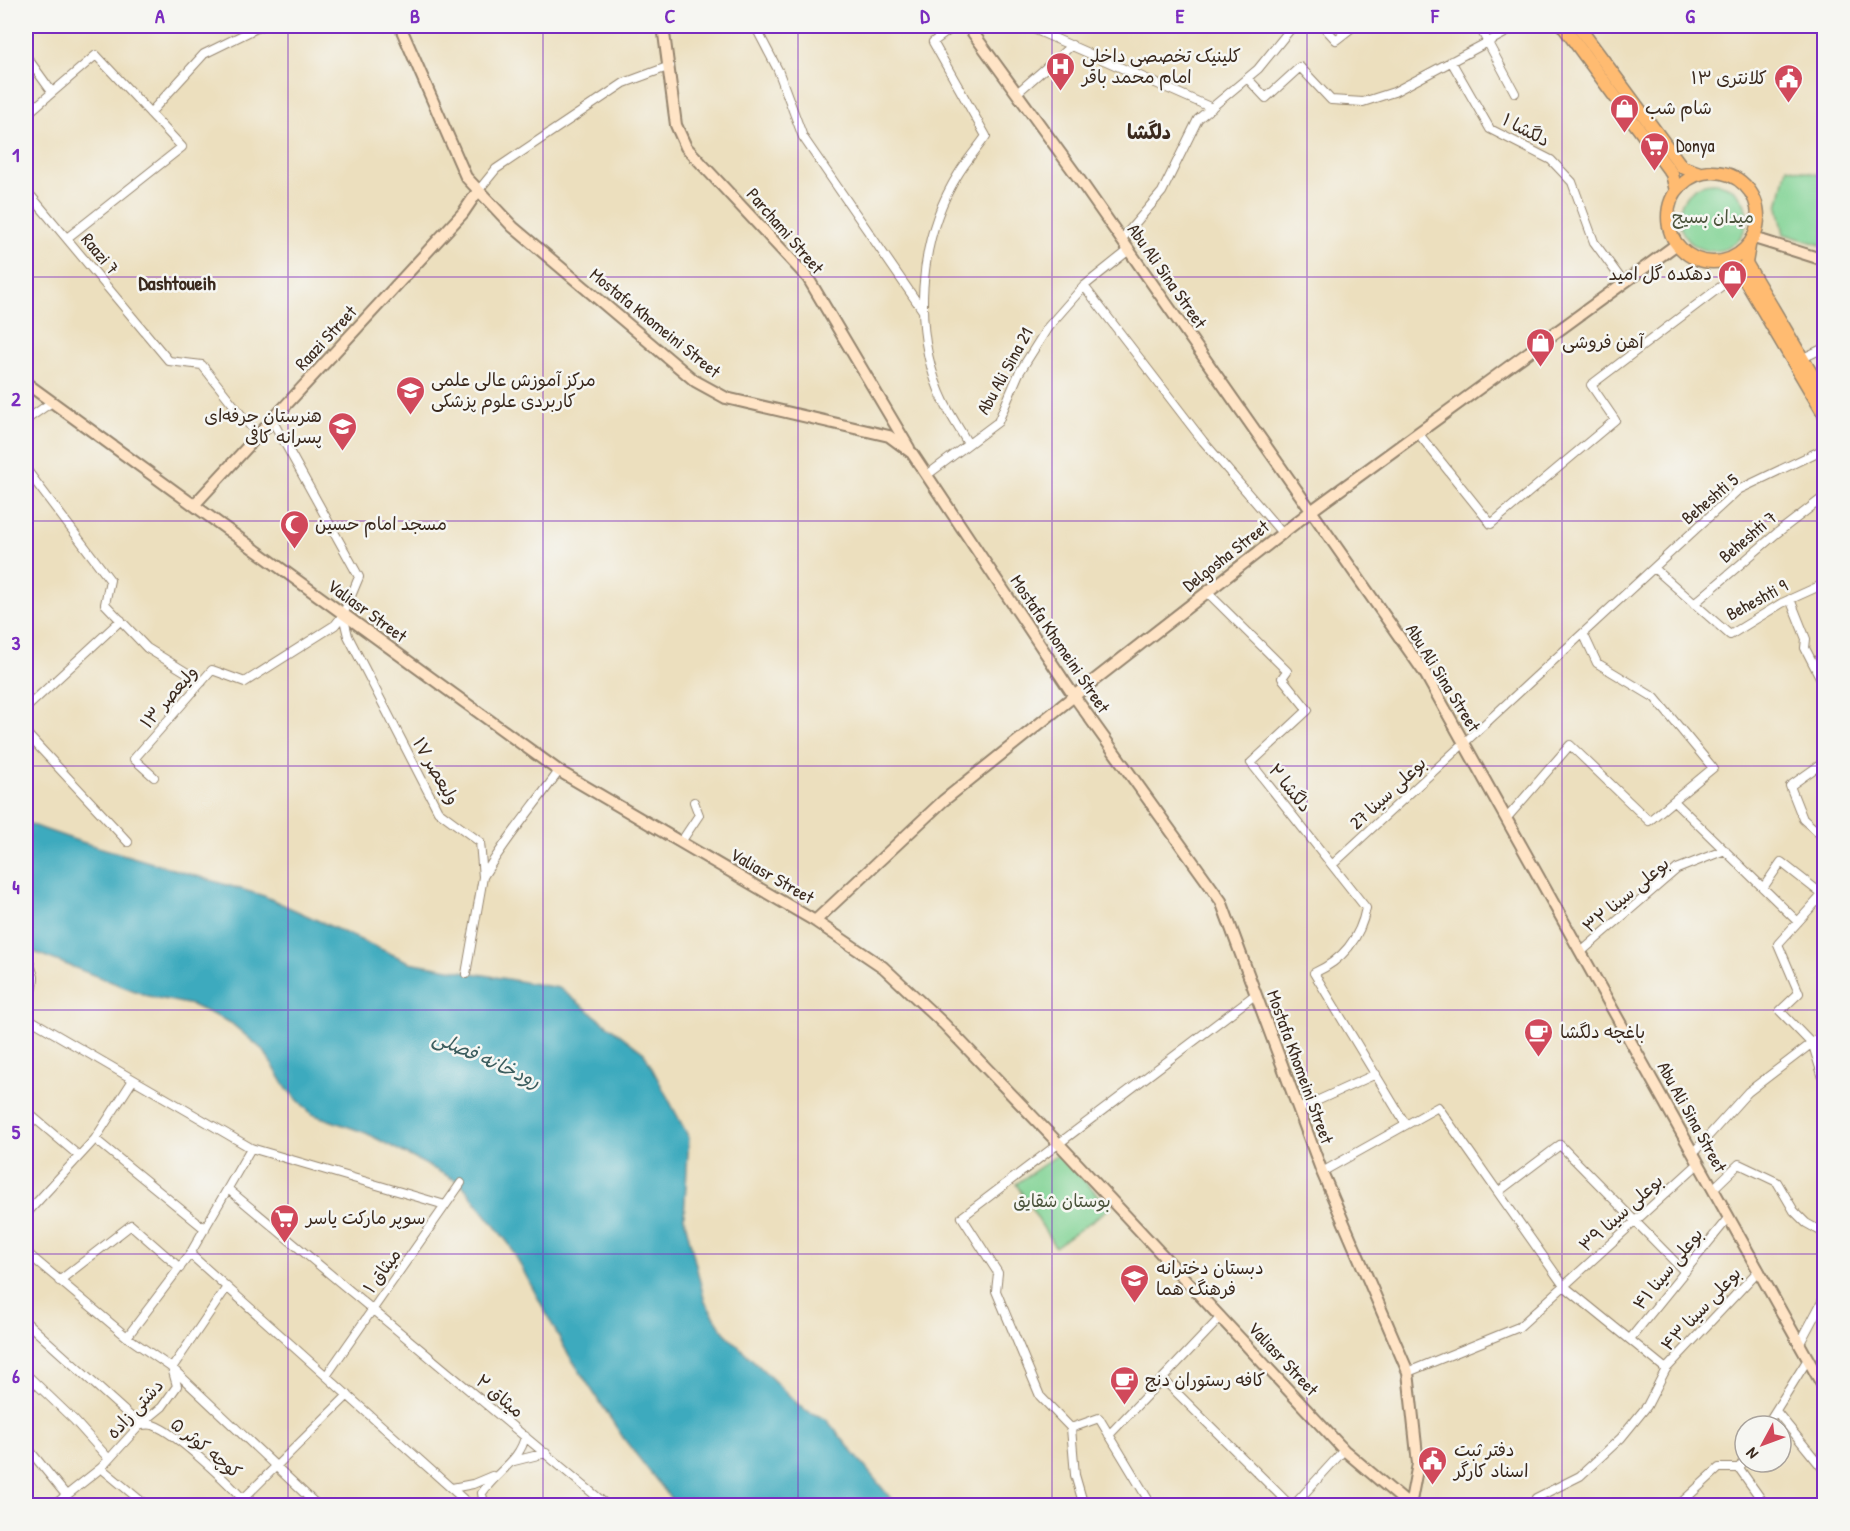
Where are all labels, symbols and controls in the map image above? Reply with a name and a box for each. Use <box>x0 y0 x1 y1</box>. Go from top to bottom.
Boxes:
text: A <box>155 2 165 29</box>
text: B <box>410 2 420 29</box>
text: C <box>665 2 676 29</box>
text: D <box>920 2 930 29</box>
text: E <box>1176 2 1185 29</box>
text: F <box>1430 2 1440 29</box>
text: G <box>1685 2 1695 29</box>
place label: کلینیک تخصصی داخلی امام محمد باقر <box>1080 43 1241 91</box>
hospital icon: کلینیک تخصصی داخلی امام محمد باقر <box>1045 50 1077 92</box>
public building icon: کلانتری ۱۳ <box>1772 62 1804 104</box>
place label: کلانتری ۱۳ <box>1691 65 1767 90</box>
shop icon: شام شب <box>1608 92 1640 134</box>
place label: شام شب <box>1645 95 1712 122</box>
street label: دلگشا ۱ <box>1498 107 1554 152</box>
district label: دلگشا <box>1127 118 1171 145</box>
supermarket icon: Donya <box>1639 130 1671 172</box>
place label: Donya <box>1676 133 1715 158</box>
text: 1 <box>12 141 20 168</box>
street label: Parchami Street <box>741 182 830 280</box>
park label: میدان بسیج <box>1672 204 1754 229</box>
street label: Abu Ali Sina Street <box>1122 218 1213 334</box>
street label: Raazi 7 <box>76 228 125 280</box>
shop icon: دهکده گل امید <box>1717 258 1749 300</box>
place label: دهکده گل امید <box>1609 261 1712 286</box>
street label: Mostafa Khomeini Street <box>585 262 727 384</box>
district label: Dashtoueih <box>138 269 216 296</box>
street label: Raazi Street <box>289 299 363 375</box>
street label: Abu Ali Sina 21 <box>970 323 1039 419</box>
shop icon: آهن فروشی <box>1525 326 1557 368</box>
place label: آهن فروشی <box>1562 329 1645 354</box>
place label: مرکز آموزش عالی علمی کاربردی علوم پزشکی <box>431 367 596 415</box>
school or university icon: مرکز آموزش عالی علمی کاربردی علوم پزشکی <box>394 374 426 416</box>
text: 2 <box>11 385 21 412</box>
place label: هنرستان حرفه‌ای پسرانه کافی <box>204 403 322 449</box>
school or university icon: هنرستان حرفه‌ای پسرانه کافی <box>327 410 359 452</box>
street label: Beheshti 5 <box>1676 467 1744 530</box>
street label: Beheshti 7 <box>1713 505 1782 568</box>
mosque icon: مسجد امام حسین <box>278 508 310 550</box>
place label: مسجد امام حسین <box>315 511 447 538</box>
street label: Delgosha Street <box>1177 513 1275 597</box>
street label: Mostafa Khomeini Street <box>1005 570 1116 718</box>
street label: Valiasr Street <box>322 573 413 649</box>
street label: Beheshti 9 <box>1722 573 1792 626</box>
street label: Abu Ali Sina Street <box>1400 619 1487 737</box>
text: 3 <box>12 629 21 656</box>
street label: ولیعصر ۱۳ <box>134 660 203 734</box>
street label: ولیعصر ۱۷ <box>407 732 466 809</box>
street label: بوعلی سینا 27 <box>1344 751 1431 835</box>
street label: دلگشا ۲ <box>1263 758 1318 817</box>
street label: Valiasr Street <box>726 842 819 910</box>
street label: بوعلی سینا ۳۲ <box>1577 851 1674 938</box>
text: 4 <box>12 873 20 900</box>
street label: Mostafa Khomeini Street <box>1261 987 1340 1148</box>
cafe icon: باغچه دلگشا <box>1523 1016 1555 1058</box>
place label: باغچه دلگشا <box>1560 1019 1645 1044</box>
water label: رودخانه فصلی <box>429 1023 545 1094</box>
street label: Abu Ali Sina Street <box>1652 1057 1734 1177</box>
text: 5 <box>12 1118 21 1145</box>
street label: بوعلی سینا ۳۹ <box>1573 1168 1668 1257</box>
park label: بوستان شقایق <box>1013 1188 1111 1213</box>
supermarket icon: سوپر مارکت یاسر <box>269 1202 301 1244</box>
place label: سوپر مارکت یاسر <box>304 1205 426 1230</box>
street label: بوعلی سینا ۴۱ <box>1627 1222 1709 1315</box>
street label: میثاق ۱ <box>357 1243 406 1298</box>
place label: دبستان دخترانه فرهنگ هما <box>1156 1255 1264 1301</box>
street label: بوعلی سینا ۴۳ <box>1655 1261 1746 1356</box>
school or university icon: دبستان دخترانه فرهنگ هما <box>1119 1262 1151 1304</box>
street label: Valiasr Street <box>1243 1316 1325 1402</box>
text: 6 <box>12 1362 20 1389</box>
cafe icon: کافه رستوران دنج <box>1108 1364 1140 1406</box>
place label: کافه رستوران دنج <box>1145 1367 1265 1392</box>
street label: میثاق ۲ <box>471 1368 530 1423</box>
street label: دشتی زاده <box>100 1373 169 1444</box>
street label: کوچه کوثر ۵ <box>165 1411 247 1484</box>
north arrow <box>1733 1414 1793 1474</box>
place label: دفتر ثبت اسناد کارگر <box>1452 1437 1529 1483</box>
text: N <box>1740 1443 1763 1464</box>
public building icon: دفتر ثبت اسناد کارگر <box>1417 1444 1449 1486</box>

